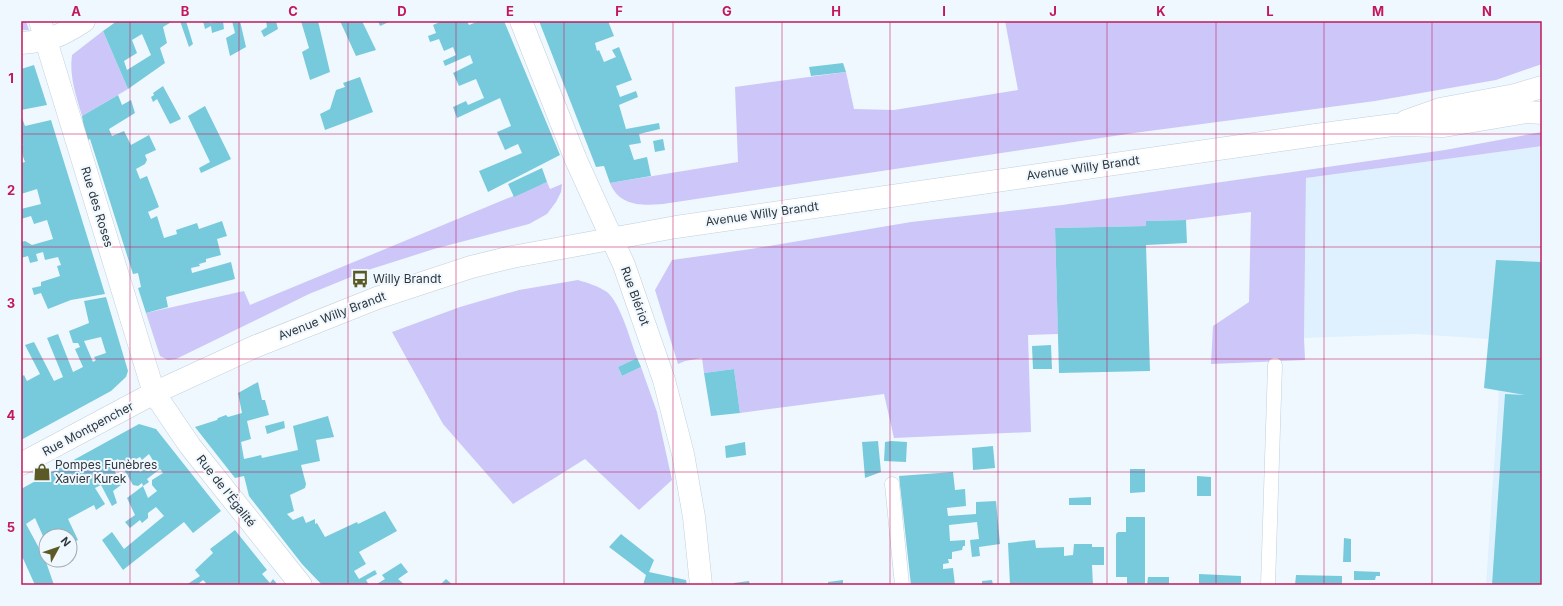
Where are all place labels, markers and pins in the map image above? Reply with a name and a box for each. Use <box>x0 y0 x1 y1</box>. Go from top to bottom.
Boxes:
bus stop icon: Willy Brandt <box>350 269 370 289</box>
place label: Willy Brandt <box>373 271 441 286</box>
place label: Pompes Funèbres Xavier Kurek <box>55 457 157 486</box>
shop icon: Pompes Funèbres Xavier Kurek <box>32 462 52 482</box>

